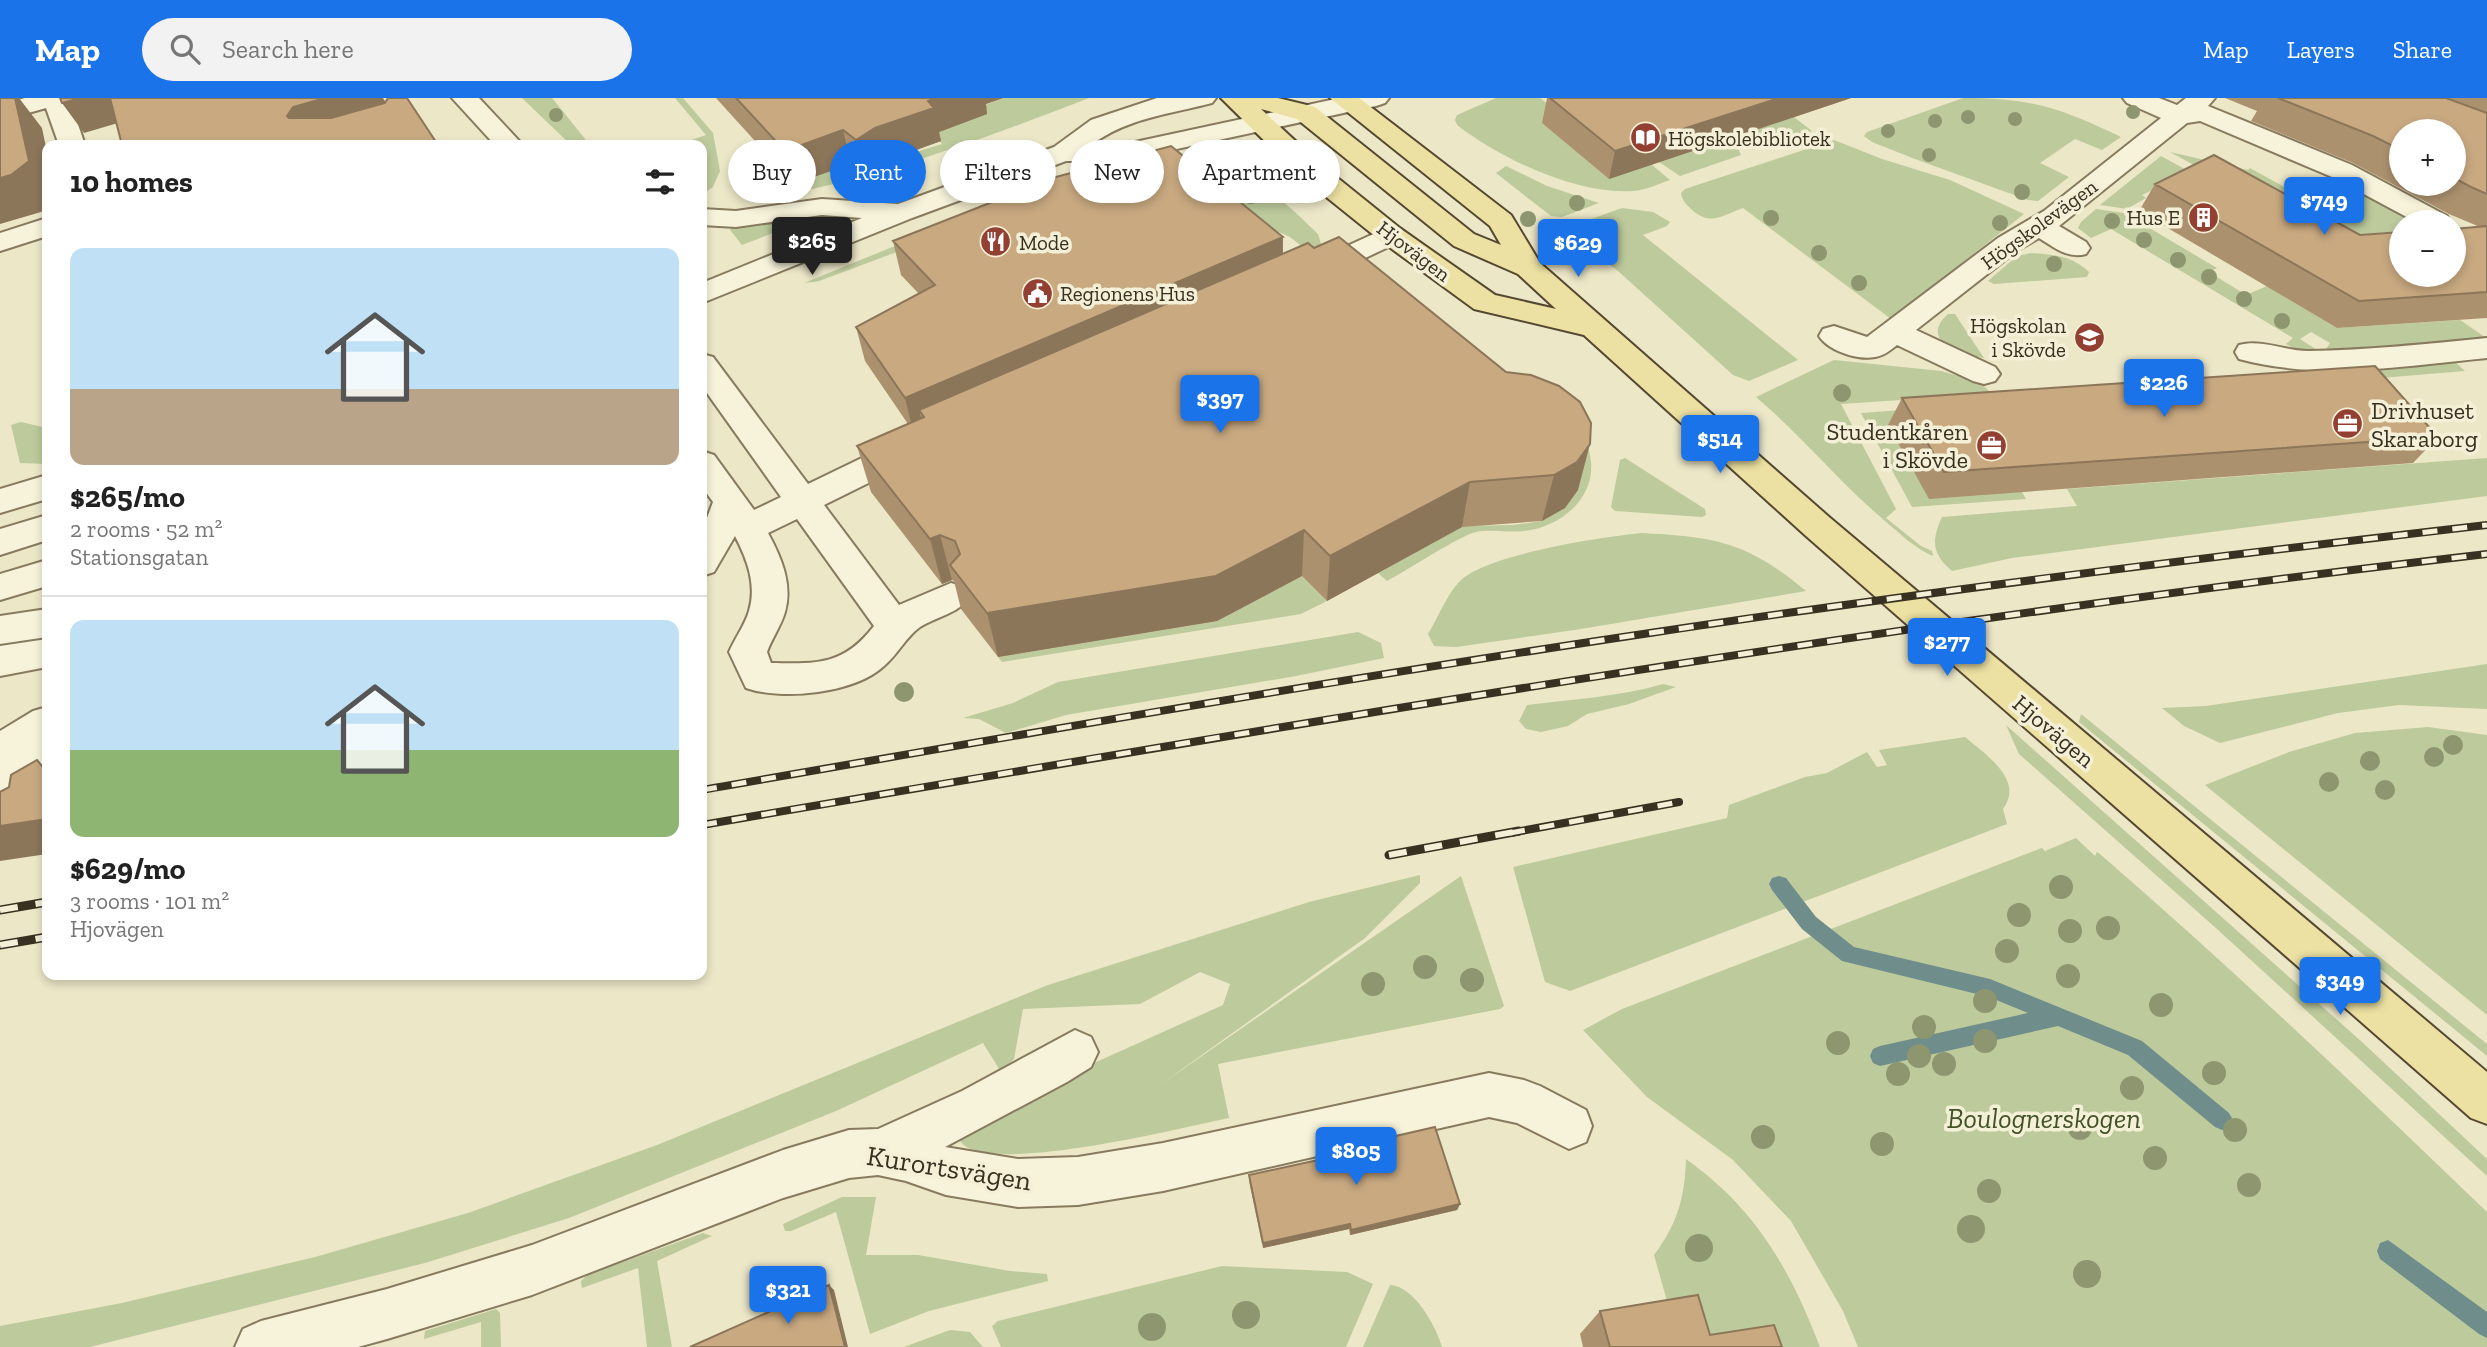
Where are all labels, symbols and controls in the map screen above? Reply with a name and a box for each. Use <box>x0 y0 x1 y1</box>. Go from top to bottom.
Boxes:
search box <box>142 18 632 81</box>
text: Map <box>35 30 100 69</box>
icon: search <box>166 30 204 68</box>
text: Search here <box>222 33 354 65</box>
text: Map <box>2203 35 2249 64</box>
text: Layers <box>2287 35 2355 64</box>
text: Share <box>2393 35 2452 64</box>
map controls <box>2389 119 2466 287</box>
button: + <box>2389 119 2466 196</box>
library icon: Högskolebibliotek <box>1628 121 1662 155</box>
place label: Högskolebibliotek <box>1668 126 1831 151</box>
chip: Buy <box>728 140 816 203</box>
chip: Rent <box>830 140 926 203</box>
chip: Filters <box>940 140 1056 203</box>
chip: New <box>1070 140 1164 203</box>
chip: Apartment <box>1178 140 1340 203</box>
icon: filters <box>641 163 679 201</box>
text: 10 homes <box>70 164 193 200</box>
street label: Högskolevägen <box>1976 173 2102 275</box>
pin: $749 <box>2283 178 2365 237</box>
text: $749 <box>2300 186 2348 214</box>
building icon: Hus E <box>2186 200 2220 234</box>
place label: Hus E <box>2126 205 2180 230</box>
button: − <box>2389 210 2466 287</box>
street label: Hjovägen <box>1372 215 1456 288</box>
pin: $265 <box>771 218 853 277</box>
pin: $629 <box>1537 220 1619 279</box>
restaurant icon: Mode <box>979 225 1013 259</box>
text: $265 <box>788 226 836 254</box>
text: $629 <box>1554 228 1602 256</box>
place label: Mode <box>1019 230 1069 255</box>
public building icon: Regionens Hus <box>1020 276 1054 310</box>
place label: Regionens Hus <box>1060 281 1195 306</box>
icon: home <box>312 294 438 420</box>
place label: Högskolan i Skövde <box>1970 313 2066 362</box>
school or university icon: Högskolan i Skövde <box>2072 320 2106 354</box>
pin: $226 <box>2123 360 2205 419</box>
text: $226 <box>2140 368 2188 396</box>
pin: $397 <box>1179 376 1261 435</box>
text: $397 <box>1196 384 1244 412</box>
place label: Drivhuset Skaraborg <box>2371 396 2478 453</box>
office icon: Drivhuset Skaraborg <box>2331 407 2365 441</box>
pin: $514 <box>1679 416 1761 475</box>
place label: Studentkåren i Skövde <box>1827 417 1968 474</box>
text: $514 <box>1697 424 1743 452</box>
office icon: Studentkåren i Skövde <box>1974 428 2008 462</box>
text: $265/mo <box>70 479 185 515</box>
text: 2 rooms · 52 m² <box>70 515 222 543</box>
text: Stationsgatan <box>70 543 208 571</box>
pin: $277 <box>1906 618 1988 678</box>
text: $277 <box>1924 627 1970 655</box>
icon: home <box>312 666 438 792</box>
street label: Hjovägen <box>2007 688 2101 774</box>
text: $629/mo <box>70 851 185 887</box>
text: 3 rooms · 101 m² <box>70 887 229 915</box>
text: Hjovägen <box>70 915 164 943</box>
pin: $349 <box>2299 958 2381 1017</box>
text: $349 <box>2316 966 2364 994</box>
park label: Boulognerskogen <box>1947 1102 2141 1135</box>
pin: $805 <box>1315 1128 1397 1187</box>
text: $805 <box>1332 1136 1380 1164</box>
street label: Kurortsvägen <box>864 1139 1034 1197</box>
pin: $321 <box>747 1266 829 1326</box>
text: $321 <box>765 1275 811 1303</box>

